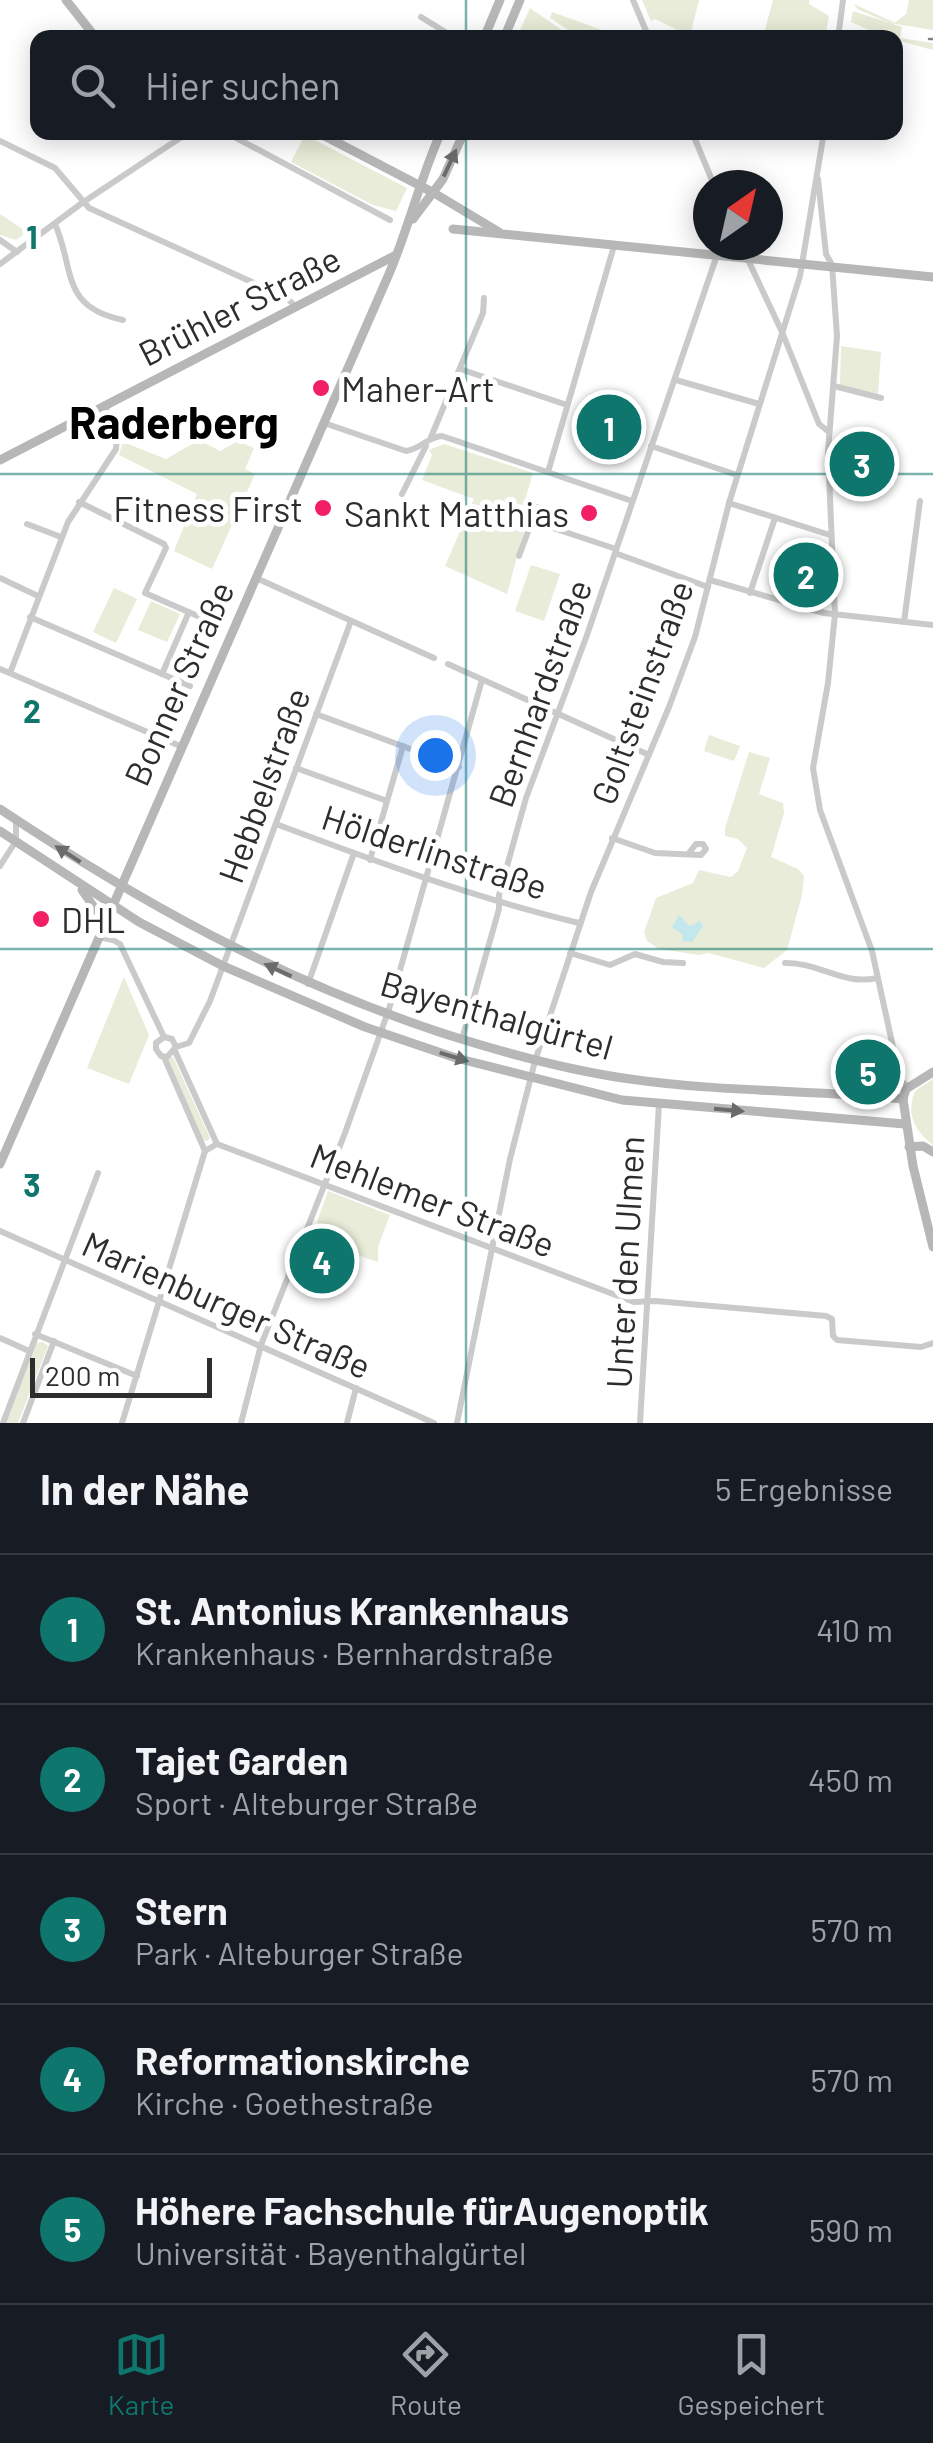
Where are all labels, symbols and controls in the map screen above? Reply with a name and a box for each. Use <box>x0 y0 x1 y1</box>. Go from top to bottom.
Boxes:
search box <box>30 30 903 140</box>
icon: search <box>65 58 120 113</box>
text: Hier suchen <box>145 62 341 108</box>
one-way arrow <box>442 149 459 178</box>
north arrow <box>693 170 783 260</box>
text: 1 <box>26 217 38 255</box>
street label: Brühler Straße <box>131 236 347 374</box>
place label: Maher-Art <box>341 367 495 409</box>
marker: Maher-Art <box>310 377 332 399</box>
pin: 1 <box>576 390 642 464</box>
district label: Raderberg <box>69 394 279 449</box>
pin: 3 <box>830 426 894 502</box>
place label: Fitness First <box>113 487 303 529</box>
place label: Sankt Matthias <box>344 492 569 534</box>
marker: Fitness First <box>312 497 334 519</box>
marker: Sankt Matthias <box>578 502 600 524</box>
pin: 2 <box>774 538 838 612</box>
street label: Bernhardstraße <box>478 574 600 812</box>
street label: Goltsteinstraße <box>581 574 701 810</box>
street label: Bonner Straße <box>114 575 242 791</box>
street label: Hebbelstraße <box>208 682 318 888</box>
text: 2 <box>23 691 41 729</box>
your location <box>410 730 461 781</box>
street label: Hölderlinstraße <box>317 795 553 907</box>
one-way arrow <box>54 845 82 863</box>
place label: DHL <box>61 898 125 940</box>
marker: DHL <box>30 908 52 930</box>
street label: Bayenthalgürtel <box>376 961 618 1067</box>
one-way arrow <box>263 962 292 979</box>
pin: 5 <box>836 1034 900 1110</box>
one-way arrow <box>439 1050 469 1065</box>
one-way arrow <box>714 1103 746 1119</box>
street label: Mehlemer Straße <box>305 1133 561 1265</box>
street label: Unter den Ulmen <box>596 1135 652 1389</box>
text: 3 <box>23 1165 41 1203</box>
street label: Marienburger Straße <box>76 1222 378 1386</box>
pin: 4 <box>290 1224 354 1298</box>
scale bar <box>30 1353 212 1398</box>
text: 200 m <box>45 1358 120 1392</box>
text: In der Nähe <box>40 1463 249 1513</box>
text: 5 Ergebnisse <box>715 1469 893 1507</box>
text: St. Antonius Krankenhaus <box>135 1587 569 1633</box>
text: 1 <box>67 1610 78 1648</box>
text: 410 m <box>816 1610 893 1648</box>
text: Krankenhaus · Bernhardstraße <box>135 1633 553 1671</box>
text: Tajet Garden <box>135 1737 348 1783</box>
text: 2 <box>64 1760 81 1798</box>
text: 450 m <box>808 1760 893 1798</box>
text: Sport · Alteburger Straße <box>135 1783 478 1821</box>
text: Stern <box>135 1887 228 1933</box>
text: 3 <box>64 1910 81 1948</box>
text: 570 m <box>810 1910 893 1948</box>
text: Park · Alteburger Straße <box>135 1933 464 1971</box>
text: Reformationskirche <box>135 2037 470 2083</box>
text: 4 <box>63 2060 82 2098</box>
text: 570 m <box>810 2060 893 2098</box>
text: Kirche · Goethestraße <box>135 2083 434 2121</box>
text: Höhere Fachschule fürAugenoptik <box>135 2187 709 2233</box>
text: 5 <box>64 2210 81 2248</box>
text: 590 m <box>809 2210 893 2248</box>
text: Universität · Bayenthalgürtel <box>135 2233 526 2271</box>
tab: Karte <box>108 2327 174 2421</box>
tab: Route <box>390 2327 462 2421</box>
tab: Gespeichert <box>677 2327 825 2421</box>

